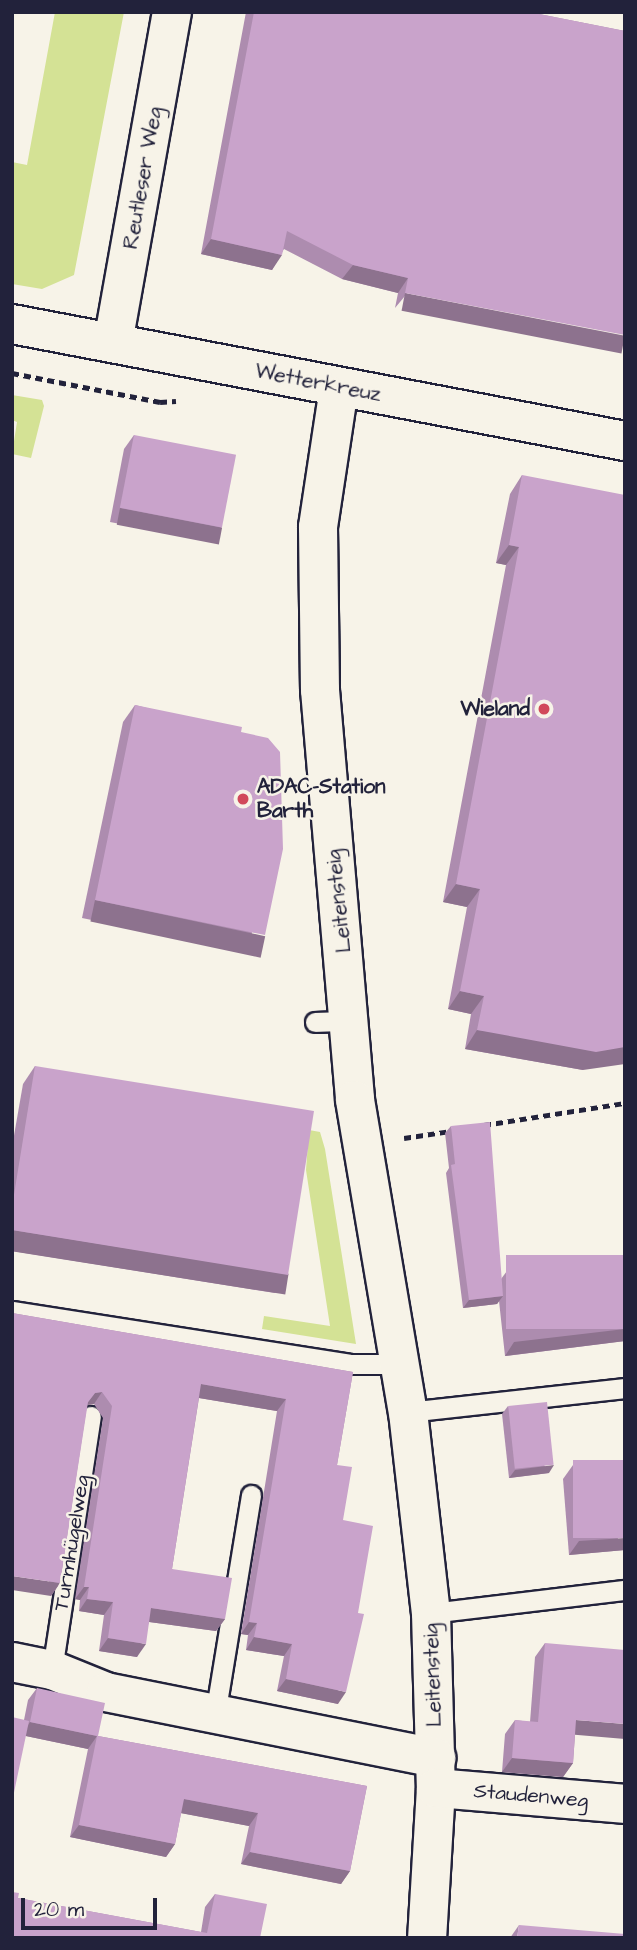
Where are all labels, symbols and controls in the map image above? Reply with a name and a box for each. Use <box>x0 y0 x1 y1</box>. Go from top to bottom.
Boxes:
street label: Reutleser Weg <box>118 105 168 251</box>
street label: Wetterkreuz <box>253 358 383 408</box>
place label: Wieland <box>460 696 530 722</box>
marker: Wieland <box>536 701 552 717</box>
place label: ADAC-Station Barth <box>257 774 386 824</box>
marker: ADAC-Station Barth <box>235 791 251 807</box>
street label: Leitensteig <box>321 848 357 954</box>
street label: Turmhügelweg <box>49 1473 95 1613</box>
street label: Leitensteig <box>419 1623 447 1727</box>
street label: Staudenweg <box>473 1778 589 1814</box>
scale bar <box>24 1884 161 1928</box>
text: 20 m <box>34 1895 84 1924</box>

